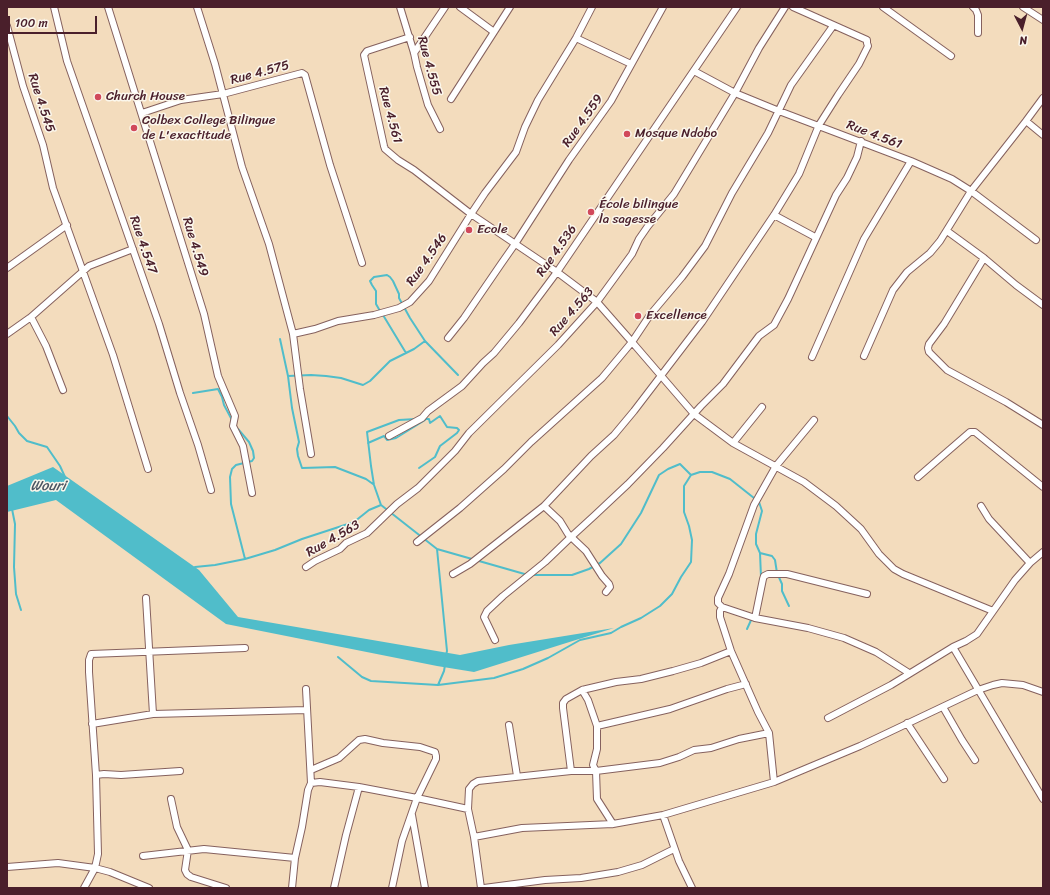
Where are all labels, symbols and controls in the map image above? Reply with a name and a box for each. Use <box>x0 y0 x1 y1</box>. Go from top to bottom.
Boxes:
scale bar <box>10 8 99 34</box>
north arrow <box>1002 8 1042 48</box>
text: 100 m <box>15 12 48 34</box>
text: N <box>1019 31 1028 50</box>
street label: Rue 4.555 <box>414 35 444 97</box>
street label: Rue 4.575 <box>229 58 291 88</box>
street label: Rue 4.545 <box>24 72 58 134</box>
street label: Rue 4.561 <box>375 85 405 145</box>
place label: Church House <box>106 89 185 105</box>
marker: Church House <box>93 92 103 102</box>
street label: Rue 4.559 <box>559 92 607 150</box>
place label: Colbex College Bilingue de L'exactitude <box>142 113 275 144</box>
street label: Rue 4.561 <box>844 117 904 153</box>
marker: Colbex College Bilingue de L'exactitude <box>129 123 139 133</box>
place label: Mosque Ndobo <box>635 126 717 142</box>
marker: Mosque Ndobo <box>622 129 632 139</box>
place label: École bilingue la sagesse <box>599 197 678 228</box>
marker: École bilingue la sagesse <box>586 207 596 217</box>
street label: Rue 4.547 <box>126 214 160 276</box>
street label: Rue 4.549 <box>179 216 211 278</box>
place label: Ecole <box>477 222 508 238</box>
street label: Rue 4.536 <box>534 222 580 280</box>
marker: Ecole <box>464 225 474 235</box>
street label: Rue 4.546 <box>403 231 451 289</box>
street label: Rue 4.563 <box>547 284 597 340</box>
place label: Excellence <box>646 308 707 324</box>
marker: Excellence <box>633 311 643 321</box>
water label: Wouri <box>30 478 66 494</box>
street label: Rue 4.563 <box>303 517 363 561</box>

